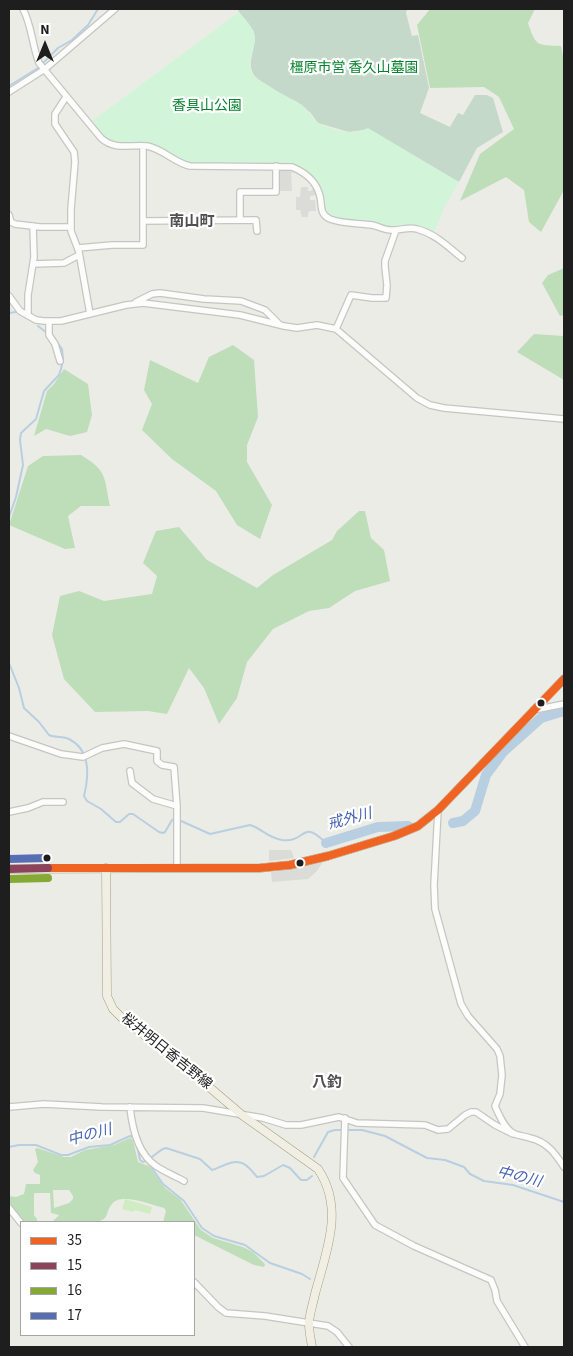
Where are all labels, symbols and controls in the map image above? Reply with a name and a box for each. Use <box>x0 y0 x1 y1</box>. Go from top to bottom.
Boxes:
north arrow <box>20 20 70 70</box>
text: N <box>40 20 50 40</box>
park label: 橿原市営 香久山墓園 <box>290 61 418 77</box>
park label: 香具山公園 <box>172 99 242 115</box>
district label: 南山町 <box>170 214 214 232</box>
unlabelled marker <box>536 698 546 708</box>
water label: 戒外川 <box>326 805 374 835</box>
unlabelled marker <box>42 853 52 863</box>
unlabelled marker <box>295 858 305 868</box>
street label: 桜井明日香吉野線 <box>117 1010 215 1094</box>
district label: 八釣 <box>312 1075 342 1093</box>
water label: 中の川 <box>66 1121 114 1151</box>
water label: 中の川 <box>495 1164 543 1192</box>
legend <box>20 1221 195 1336</box>
text: 35 <box>67 1230 82 1251</box>
text: 15 <box>67 1255 82 1276</box>
text: 16 <box>67 1280 82 1301</box>
text: 17 <box>67 1305 82 1326</box>

